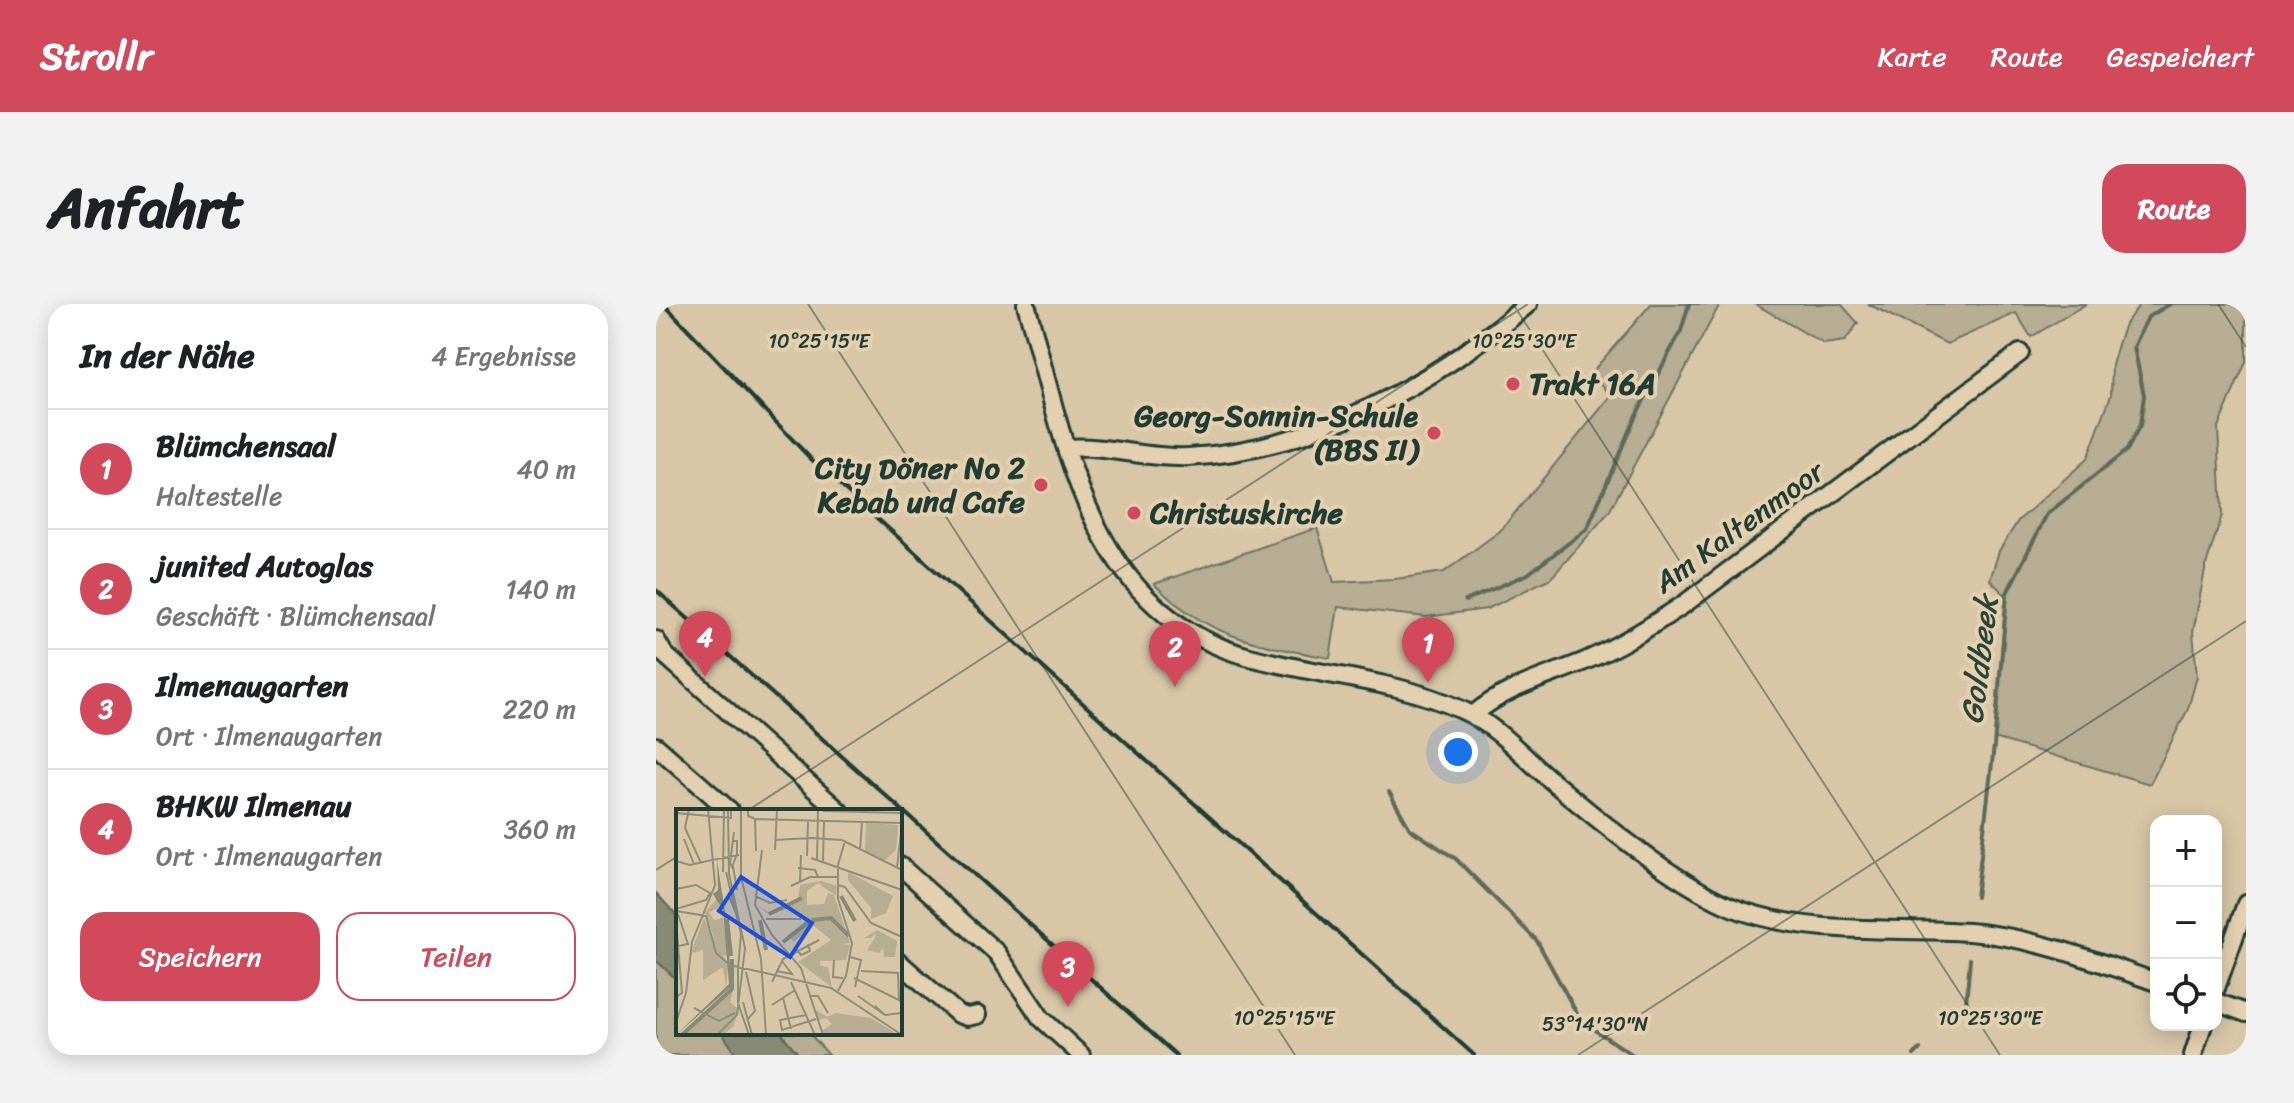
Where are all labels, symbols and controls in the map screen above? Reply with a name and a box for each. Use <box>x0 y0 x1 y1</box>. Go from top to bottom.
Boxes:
text: Strollr <box>40 23 153 90</box>
text: Karte <box>1877 32 1947 81</box>
text: Route <box>1991 32 2063 81</box>
text: Gespeichert <box>2107 32 2254 81</box>
text: Anfahrt <box>48 159 244 258</box>
button: Route <box>2102 164 2246 253</box>
text: 10°25'15"E <box>768 324 871 359</box>
text: 10°25'30"E <box>1472 324 1578 359</box>
text: In der Nähe <box>80 326 255 386</box>
text: 4 Ergebnisse <box>431 333 576 379</box>
place label: Trakt 16A <box>1529 357 1656 411</box>
marker: Trakt 16A <box>1504 375 1522 393</box>
place label: Georg-Sonnin-Schule (BBS II) <box>1134 389 1420 477</box>
text: Blümchensaal <box>156 419 336 473</box>
marker: Georg-Sonnin-Schule (BBS II) <box>1425 424 1443 442</box>
place label: City Döner No 2 Kebab und Cafe <box>814 441 1026 529</box>
street label: Am Kaltenmoor <box>1641 445 1838 609</box>
text: 1 <box>100 446 112 492</box>
text: 40 m <box>517 446 576 492</box>
text: Haltestelle <box>156 473 282 519</box>
marker: City Döner No 2 Kebab und Cafe <box>1032 476 1050 494</box>
place label: Christuskirche <box>1149 486 1344 540</box>
marker: Christuskirche <box>1125 504 1143 522</box>
text: junited Autoglas <box>156 539 373 593</box>
text: 2 <box>98 566 114 612</box>
text: 140 m <box>505 566 576 612</box>
water label: Goldbeek <box>1943 589 2016 727</box>
text: Geschäft · Blümchensaal <box>156 593 435 639</box>
pin: 4 <box>679 611 731 677</box>
pin: 1 <box>1402 617 1454 683</box>
pin: 2 <box>1149 621 1201 687</box>
text: Ilmenaugarten <box>156 659 349 713</box>
text: 3 <box>99 686 113 732</box>
text: 220 m <box>503 686 576 732</box>
text: Ort · Ilmenaugarten <box>156 713 382 759</box>
your location <box>1438 732 1478 772</box>
text: BHKW Ilmenau <box>156 779 351 833</box>
text: 4 <box>98 806 114 852</box>
text: 360 m <box>504 806 576 852</box>
inset map <box>676 809 902 1035</box>
map controls <box>2150 815 2222 1031</box>
button: + <box>2150 815 2222 887</box>
text: Ort · Ilmenaugarten <box>156 833 382 879</box>
button: − <box>2150 887 2222 959</box>
button: Speichern <box>80 912 320 1001</box>
button: Teilen <box>336 912 576 1001</box>
pin: 3 <box>1042 941 1094 1007</box>
button: locate <box>2150 959 2222 1031</box>
text: 10°25'15"E <box>1233 1001 1336 1036</box>
text: 10°25'30"E <box>1938 1001 2044 1036</box>
text: 53°14'30"N <box>1542 1007 1648 1042</box>

